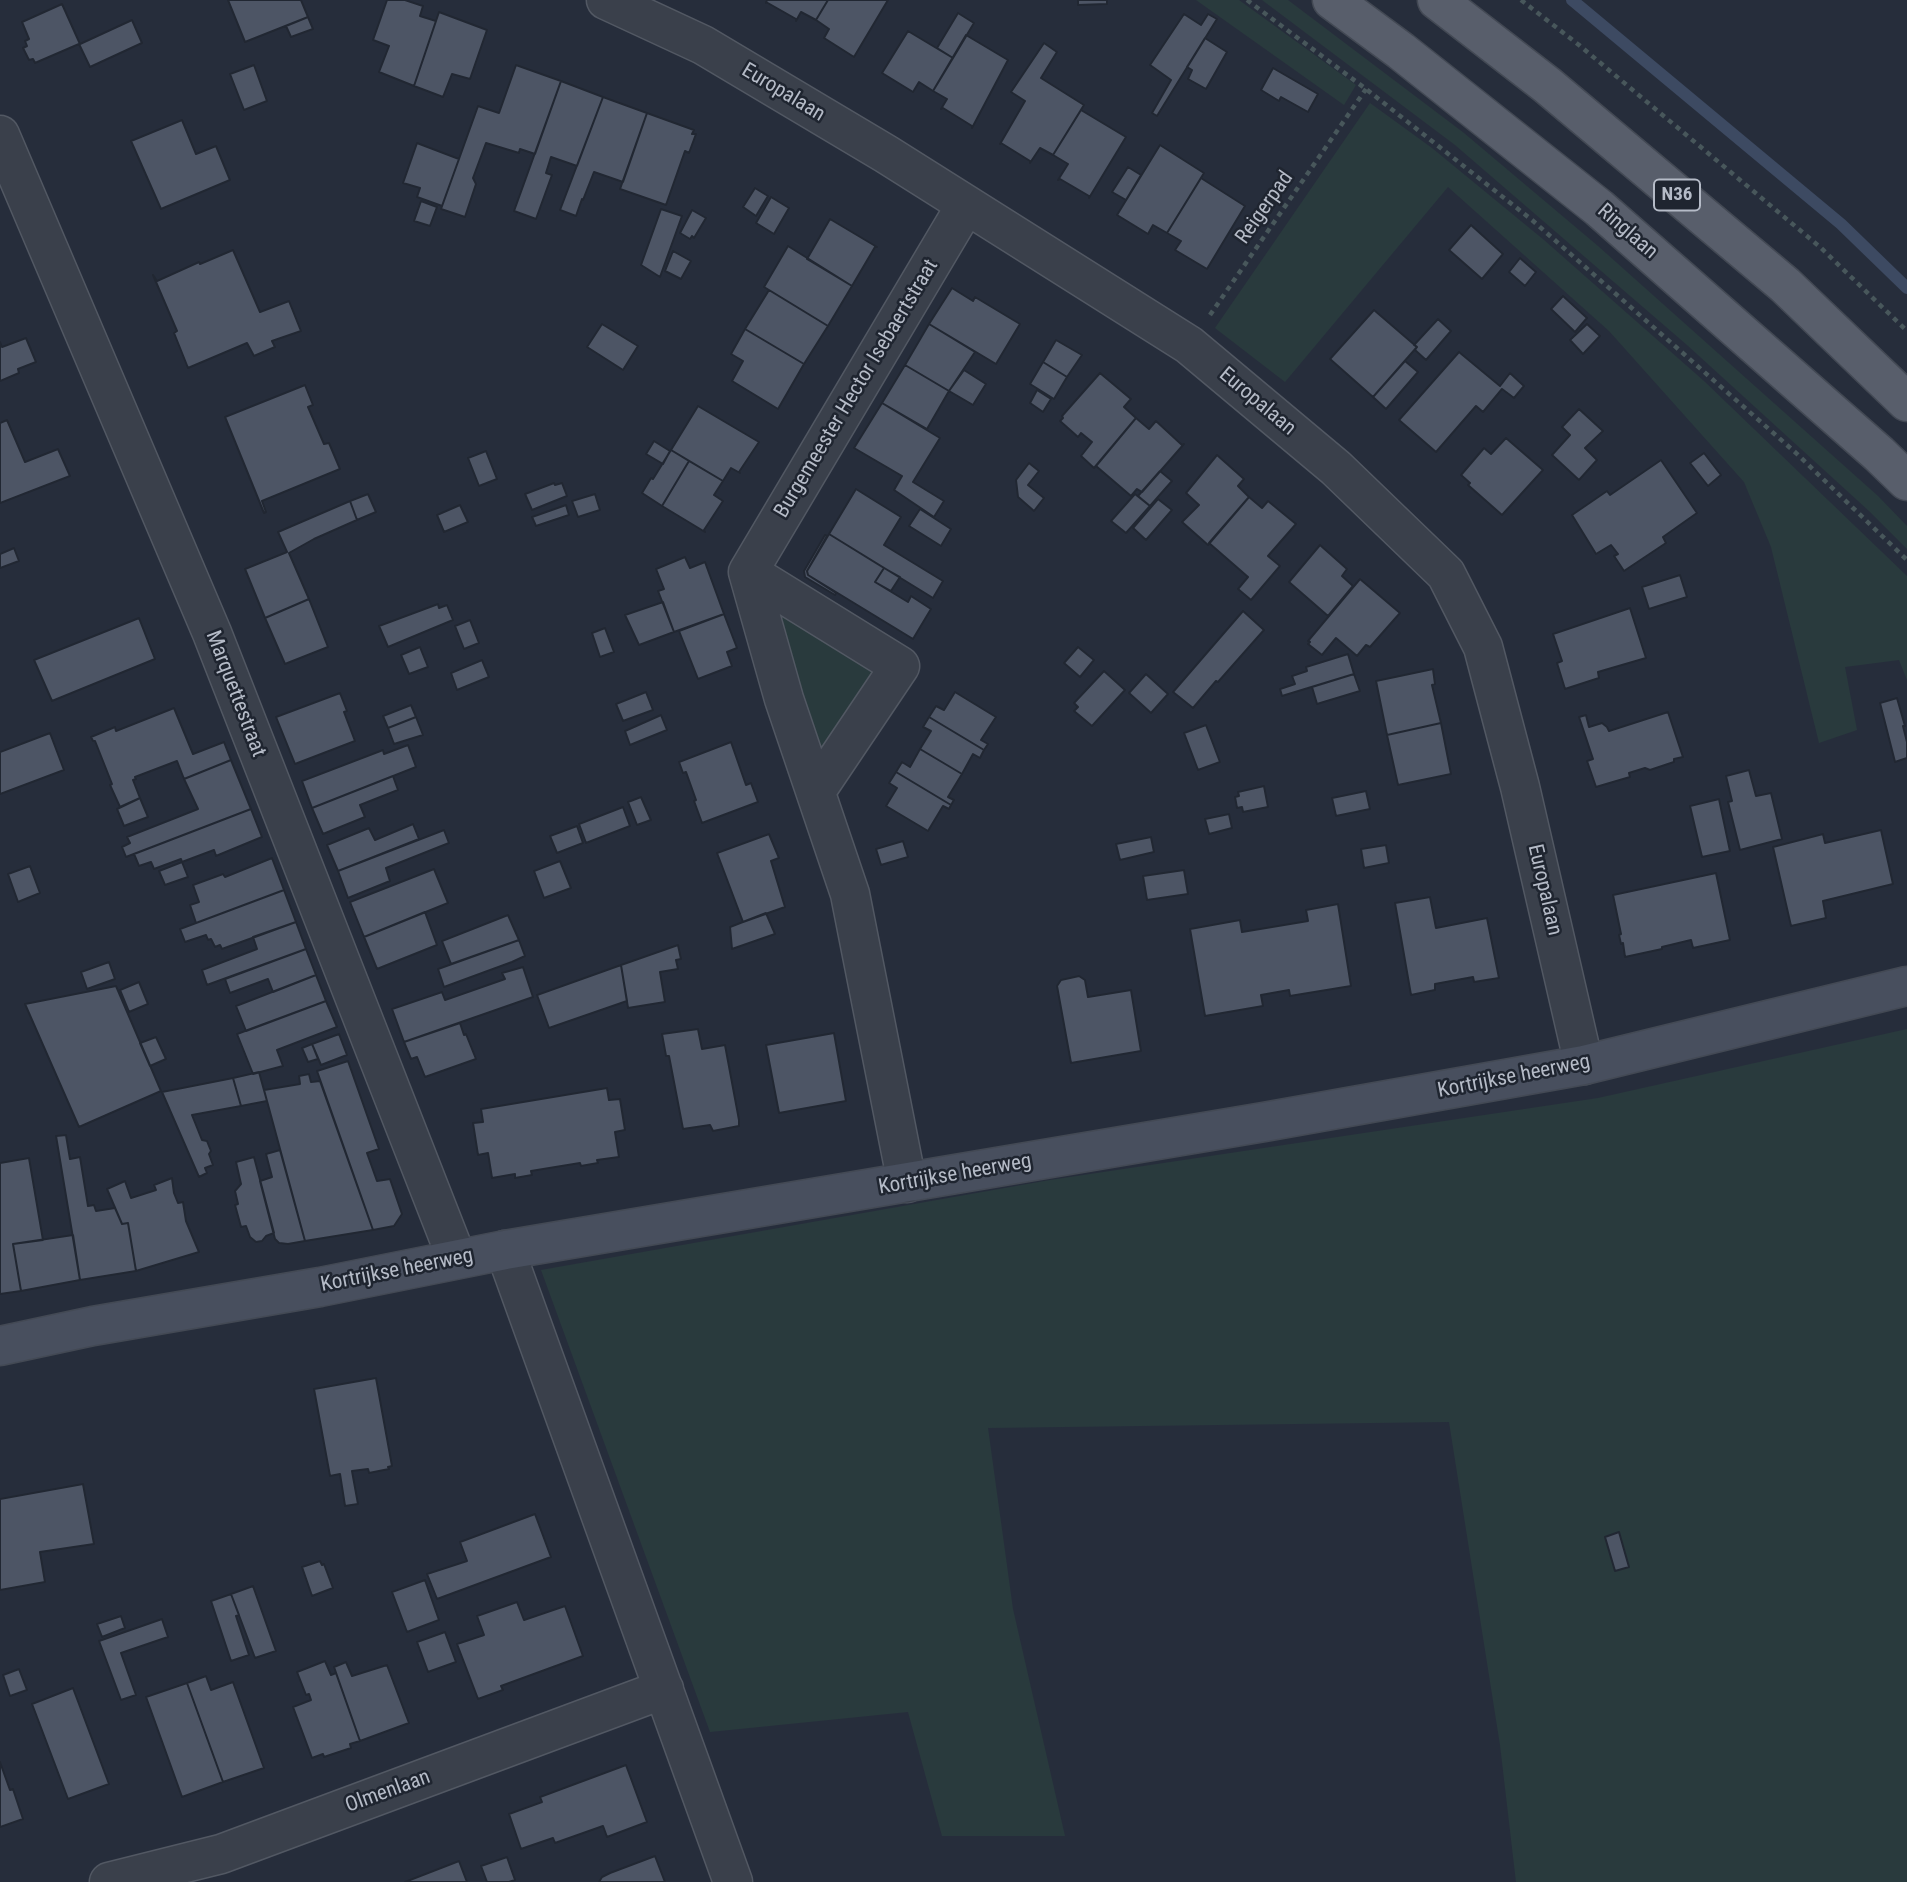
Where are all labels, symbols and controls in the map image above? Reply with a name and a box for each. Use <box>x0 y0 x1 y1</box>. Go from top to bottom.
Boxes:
street label: Europalaan <box>737 58 829 128</box>
street label: Reigerpad <box>1231 167 1299 249</box>
road number: N36 <box>1654 180 1700 210</box>
street label: Ringlaan <box>1592 199 1662 265</box>
street label: Burgemeester Hector Isebaertstraat <box>770 255 944 523</box>
street label: Europalaan <box>1213 363 1301 441</box>
street label: Marquettestraat <box>199 627 271 761</box>
street label: Europalaan <box>1521 842 1567 938</box>
street label: Kortrijkse heerweg <box>1436 1050 1592 1104</box>
street label: Kortrijkse heerweg <box>877 1149 1033 1201</box>
street label: Kortrijkse heerweg <box>319 1244 475 1298</box>
street label: Olmenlaan <box>342 1765 434 1819</box>

